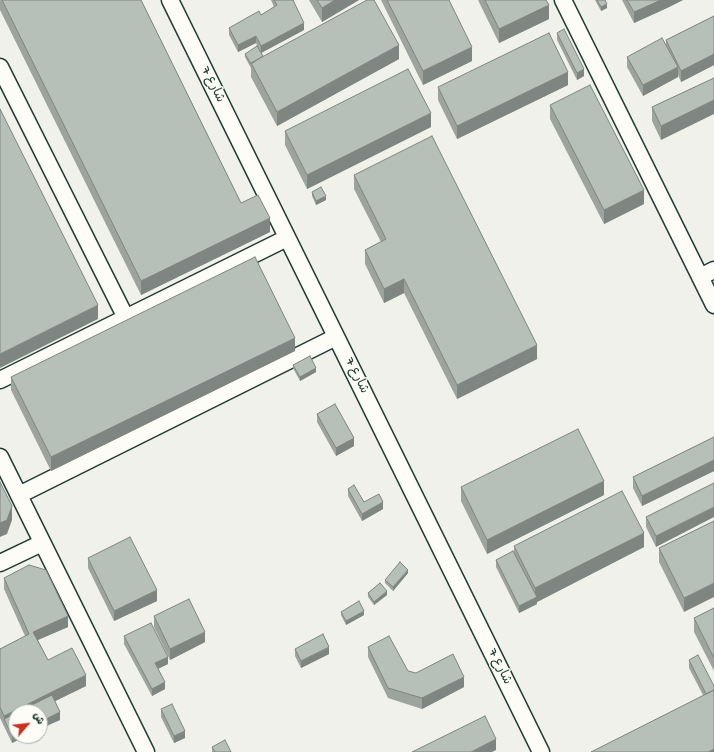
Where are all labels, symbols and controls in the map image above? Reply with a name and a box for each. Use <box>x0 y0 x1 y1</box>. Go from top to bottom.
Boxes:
street label: شارع 7 <box>197 65 227 105</box>
street label: شارع 7 <box>341 356 371 396</box>
street label: شارع 7 <box>484 647 514 687</box>
north arrow <box>8 704 48 744</box>
text: ش <box>30 711 46 727</box>

